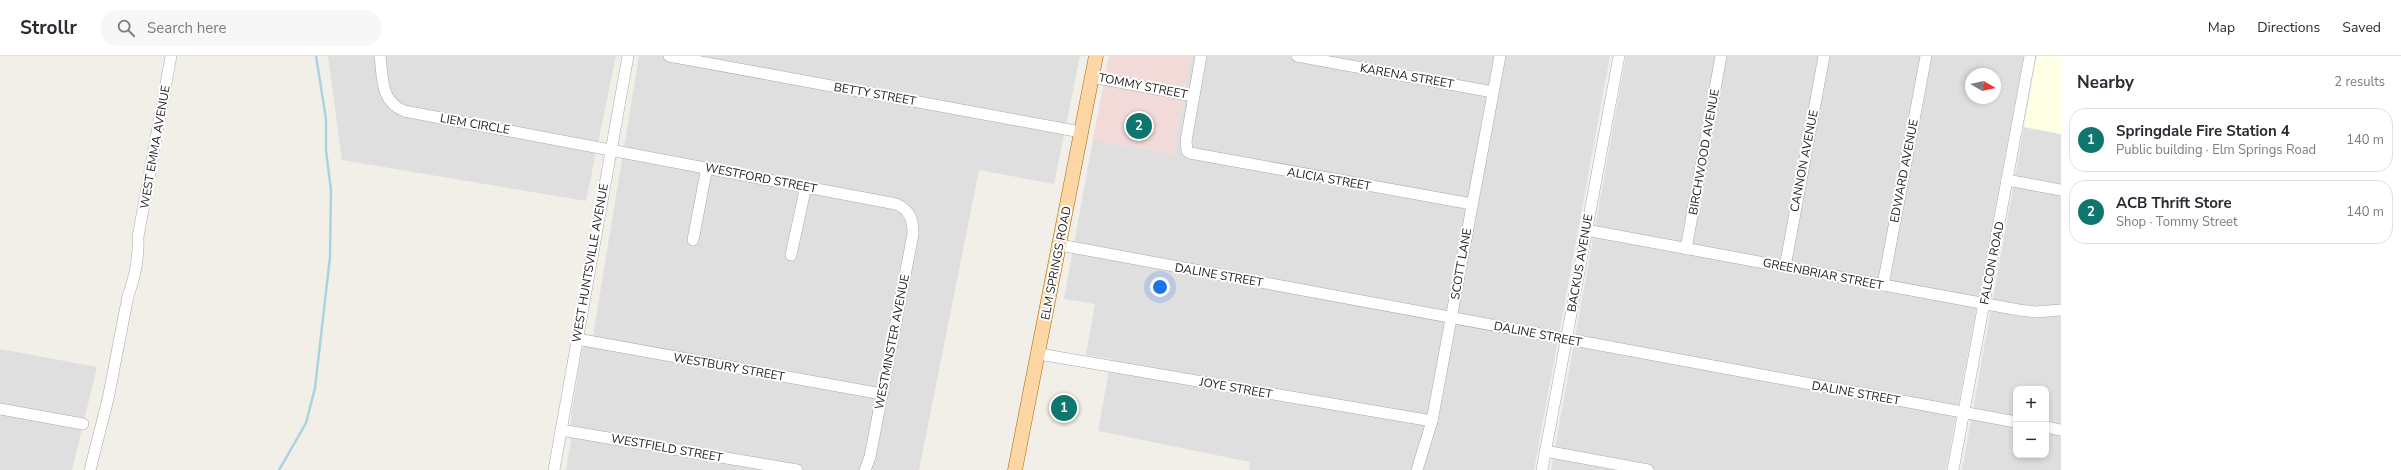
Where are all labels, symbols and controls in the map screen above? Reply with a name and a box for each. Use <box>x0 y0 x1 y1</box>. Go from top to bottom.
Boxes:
search box <box>101 10 381 46</box>
text: Strollr <box>20 15 77 41</box>
icon: search <box>115 17 137 39</box>
text: Search here <box>147 18 227 38</box>
text: Map <box>2208 18 2235 37</box>
text: Directions <box>2257 18 2320 37</box>
text: Saved <box>2342 18 2381 37</box>
street label: KARENA STREET <box>1359 60 1456 92</box>
north arrow <box>1965 68 2001 104</box>
street label: TOMMY STREET <box>1097 70 1190 103</box>
text: Nearby <box>2077 71 2134 94</box>
text: 2 results <box>2334 73 2385 91</box>
street label: BETTY STREET <box>833 79 918 109</box>
street label: WEST EMMA AVENUE <box>136 84 174 210</box>
street label: BIRCHWOOD AVENUE <box>1685 88 1723 216</box>
street label: CANNON AVENUE <box>1786 109 1822 213</box>
street label: LIEM CIRCLE <box>439 110 511 138</box>
pin: 2 <box>1126 111 1152 141</box>
street label: EDWARD AVENUE <box>1886 118 1922 224</box>
text: Springdale Fire Station 4 <box>2116 121 2290 141</box>
text: 1 <box>2087 131 2095 149</box>
text: 140 m <box>2346 131 2384 149</box>
text: Public building · Elm Springs Road <box>2116 141 2316 159</box>
street label: WESTFORD STREET <box>704 159 819 197</box>
street label: ALICIA STREET <box>1286 164 1373 194</box>
street label: WEST HUNTSVILLE AVENUE <box>568 182 612 344</box>
text: ACB Thrift Store <box>2116 193 2232 213</box>
text: 2 <box>2087 203 2095 221</box>
text: 140 m <box>2346 203 2384 221</box>
street label: ELM SPRINGS ROAD <box>1037 205 1075 321</box>
street label: BACKUS AVENUE <box>1564 213 1596 313</box>
text: Shop · Tommy Street <box>2116 213 2238 231</box>
street label: FALCON ROAD <box>1976 220 2008 306</box>
street label: SCOTT LANE <box>1447 227 1475 301</box>
street label: GREENBRIAR STREET <box>1761 254 1885 294</box>
street label: DALINE STREET <box>1174 259 1265 291</box>
street label: WESTMINSTER AVENUE <box>871 273 913 411</box>
your location <box>1150 277 1170 297</box>
street label: DALINE STREET <box>1493 318 1584 351</box>
street label: WESTBURY STREET <box>672 349 787 385</box>
street label: JOYE STREET <box>1197 374 1274 402</box>
street label: DALINE STREET <box>1811 377 1902 409</box>
map controls <box>2013 386 2049 458</box>
button: + <box>2013 386 2049 422</box>
pin: 1 <box>1051 393 1077 423</box>
button: − <box>2013 422 2049 458</box>
street label: WESTFIELD STREET <box>610 430 725 466</box>

